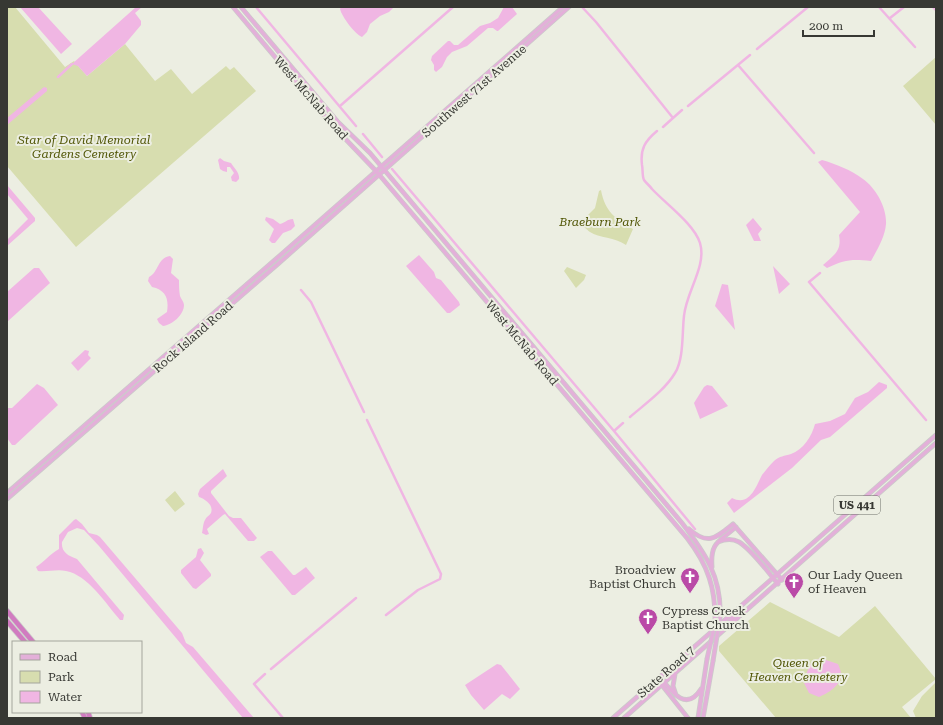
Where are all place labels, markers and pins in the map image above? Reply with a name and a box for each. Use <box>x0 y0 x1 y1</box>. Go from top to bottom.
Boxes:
place label: Broadview Baptist Church <box>589 563 676 591</box>
church icon: Broadview Baptist Church <box>679 566 701 594</box>
place label: Our Lady Queen of Heaven <box>808 568 903 596</box>
church icon: Our Lady Queen of Heaven <box>783 571 805 599</box>
place label: Cypress Creek Baptist Church <box>662 604 749 632</box>
church icon: Cypress Creek Baptist Church <box>637 607 659 635</box>

